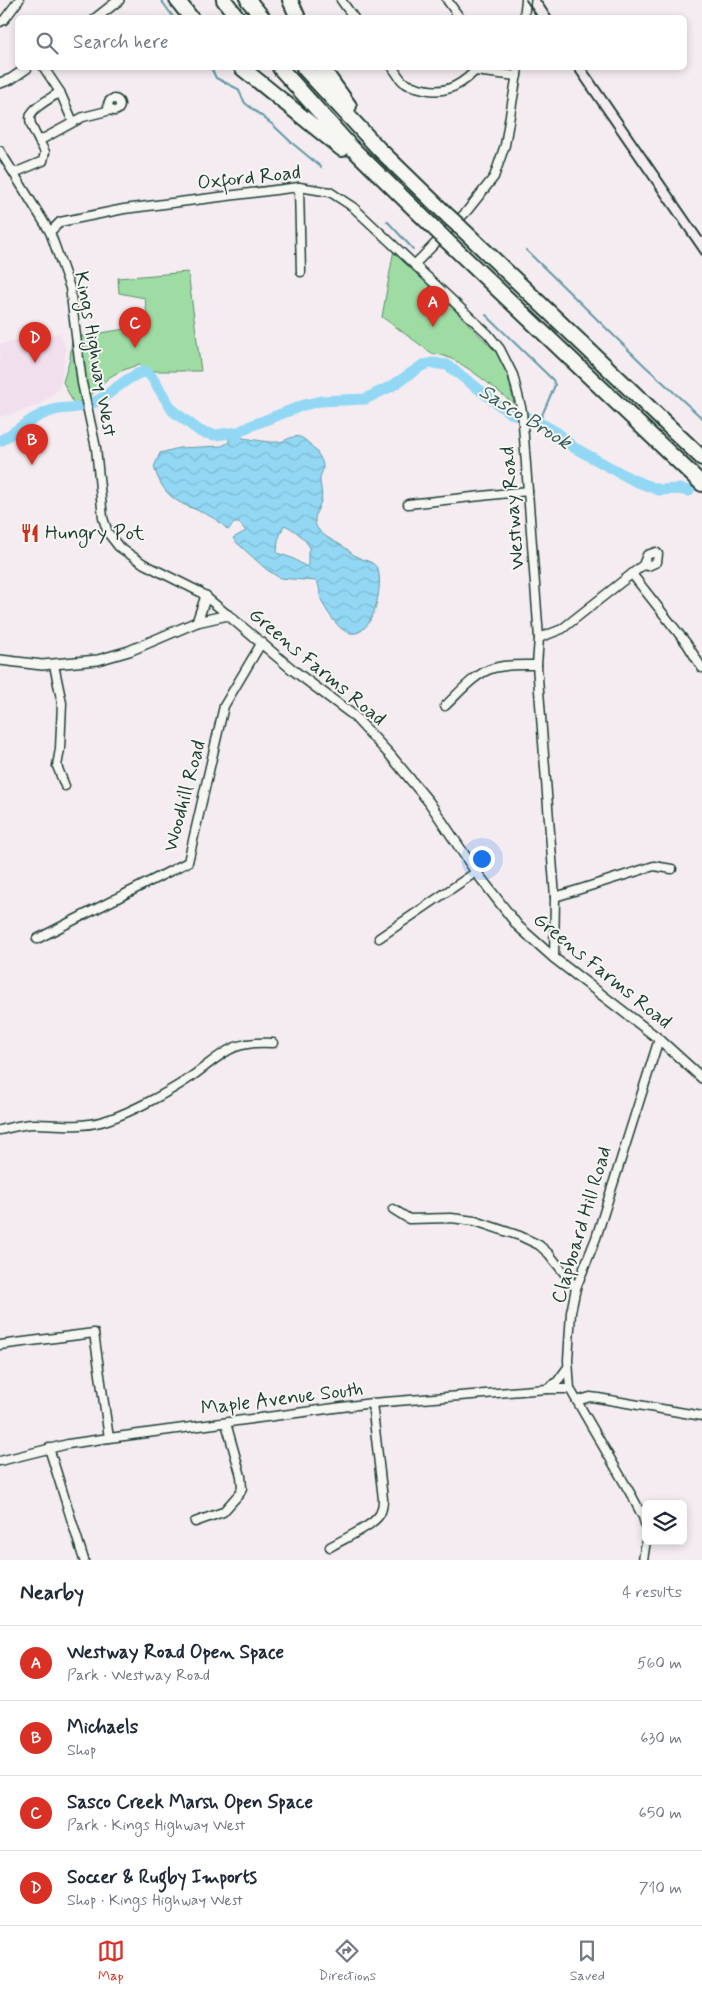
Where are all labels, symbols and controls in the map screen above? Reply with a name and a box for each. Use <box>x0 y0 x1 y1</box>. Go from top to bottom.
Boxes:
search box <box>15 15 687 70</box>
icon: search <box>33 29 61 57</box>
text: Search here <box>73 30 169 55</box>
street label: Oxford Road <box>196 159 302 199</box>
street label: Kings Highway West <box>66 269 123 439</box>
pin: A <box>417 286 449 327</box>
pin: C <box>119 307 151 348</box>
pin: D <box>19 322 51 363</box>
water label: Sasco Brook <box>474 378 578 457</box>
pin: B <box>16 424 48 465</box>
street label: Westway Road <box>494 445 532 571</box>
place label: Hungry Pot <box>45 520 145 548</box>
restaurant icon: Hungry Pot <box>19 522 41 544</box>
street label: Greens Farms Road <box>243 602 391 732</box>
street label: Woodhill Road <box>157 737 213 855</box>
your location <box>469 846 495 872</box>
street label: Greens Farms Road <box>527 907 677 1035</box>
street label: Clapboard Hill Road <box>545 1143 619 1307</box>
street label: Maple Avenue South <box>199 1376 365 1422</box>
map controls <box>642 1500 687 1545</box>
button: layers <box>642 1500 687 1545</box>
text: Nearby <box>20 1579 84 1607</box>
text: 4 results <box>622 1582 682 1603</box>
text: Westway Road Open Space <box>67 1640 284 1665</box>
text: A <box>31 1653 41 1674</box>
text: 560 m <box>637 1653 682 1674</box>
text: Park · Westway Road <box>67 1665 210 1686</box>
text: Michaels <box>67 1715 138 1740</box>
text: B <box>31 1728 41 1749</box>
text: 630 m <box>640 1728 682 1749</box>
text: Shop <box>67 1740 96 1761</box>
text: Sasco Creek Marsh Open Space <box>67 1790 313 1815</box>
text: C <box>30 1803 42 1824</box>
text: 650 m <box>639 1803 682 1824</box>
text: Park · Kings Highway West <box>67 1815 245 1836</box>
text: Soccer & Rugby Imports <box>67 1865 257 1890</box>
text: D <box>30 1878 42 1899</box>
text: 710 m <box>639 1878 682 1899</box>
text: Shop · Kings Highway West <box>67 1890 243 1911</box>
tab: Map <box>97 1937 125 1985</box>
tab: Directions <box>319 1937 376 1985</box>
tab: Saved <box>570 1937 605 1985</box>

